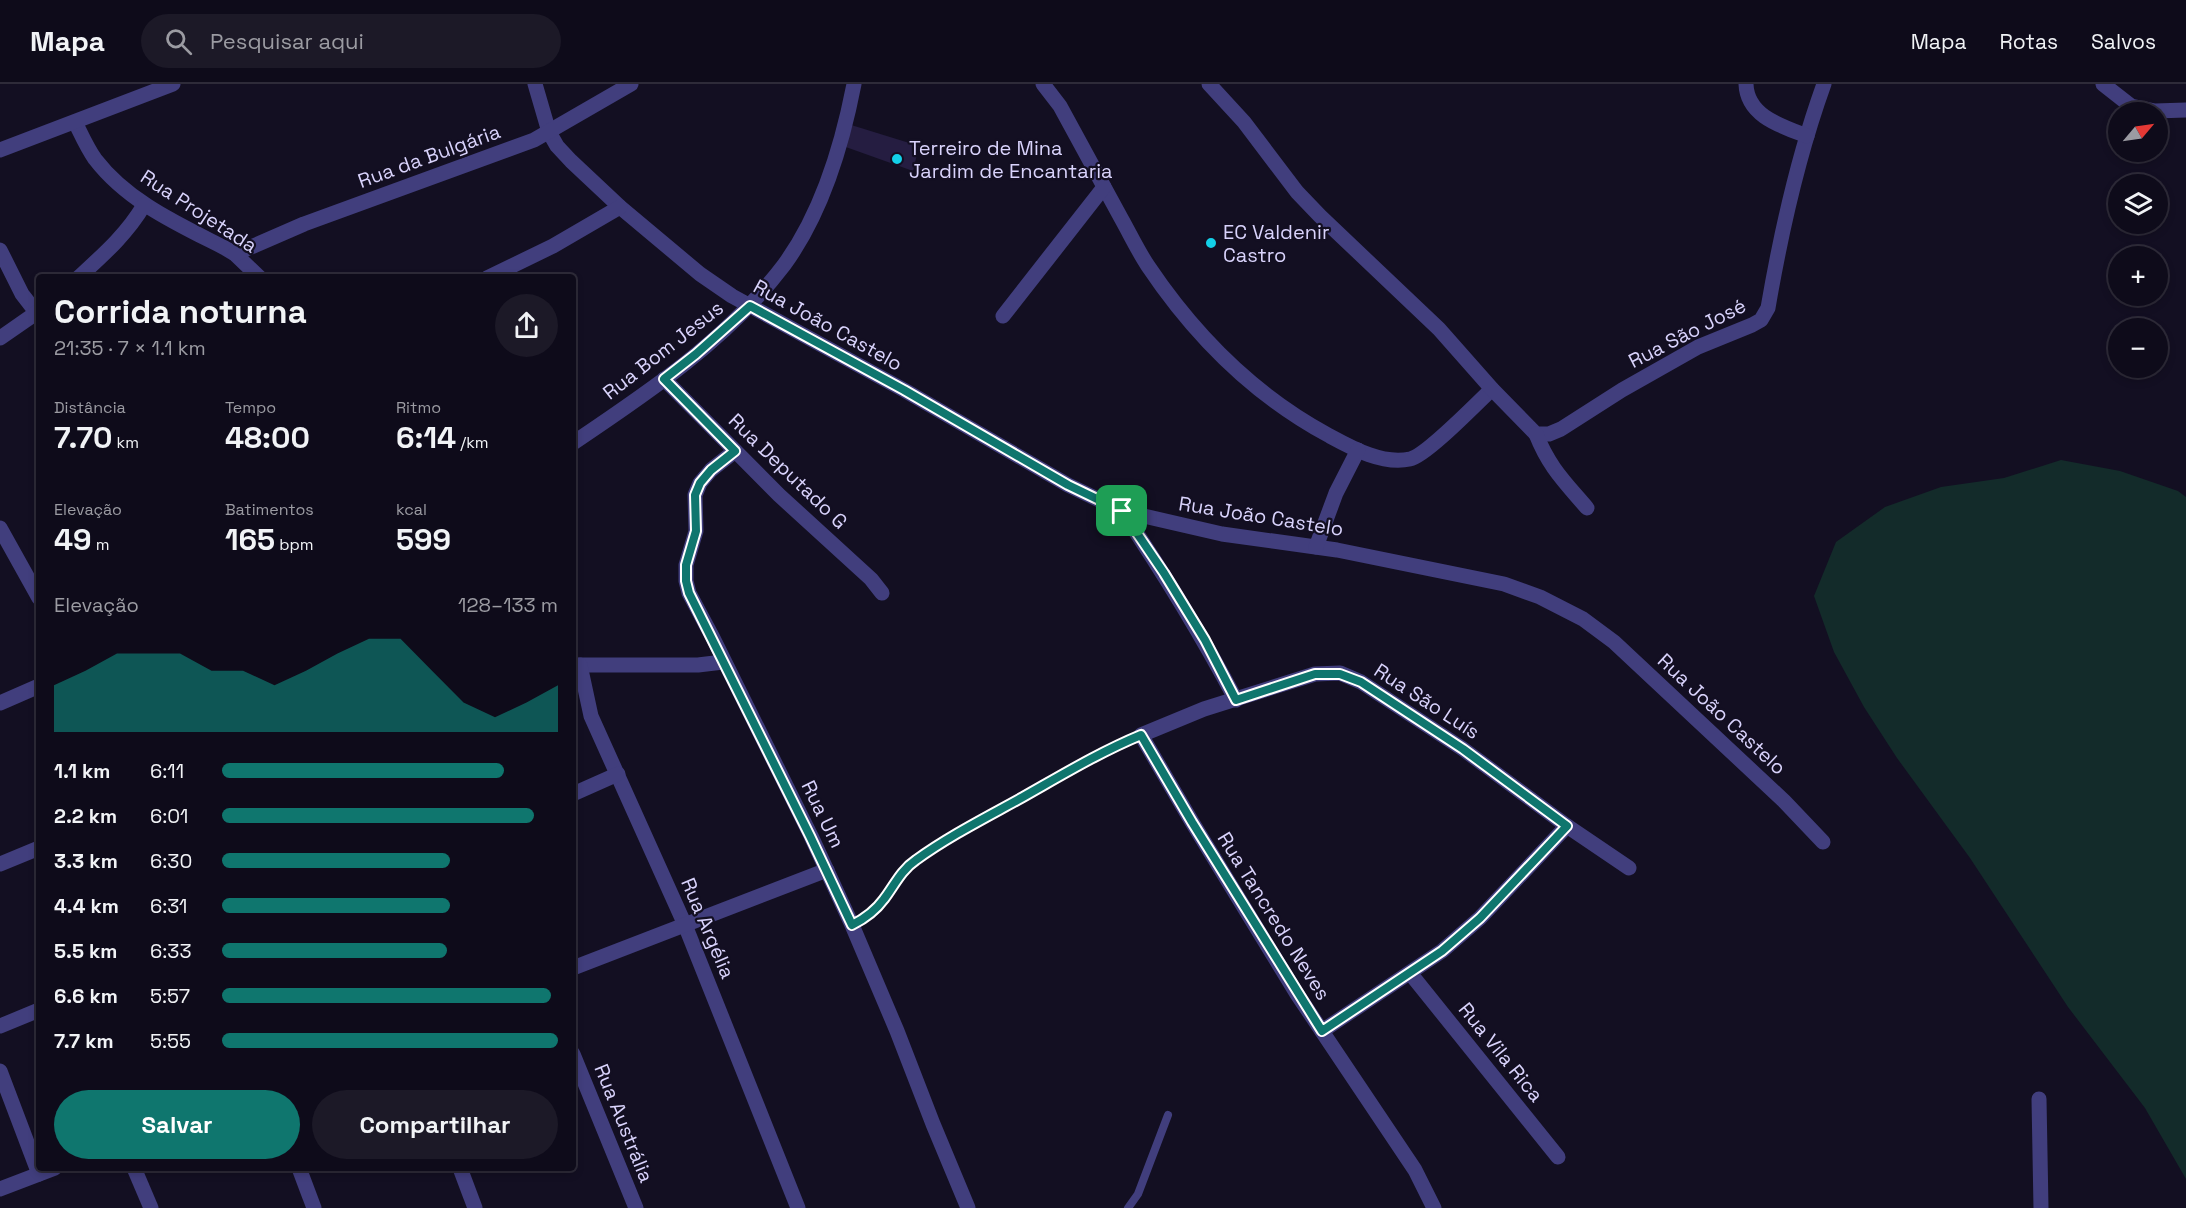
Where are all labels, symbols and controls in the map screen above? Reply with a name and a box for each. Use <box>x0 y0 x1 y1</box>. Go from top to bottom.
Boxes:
search box <box>141 14 561 68</box>
text: Mapa <box>30 23 105 59</box>
icon: search <box>162 25 195 58</box>
text: Pesquisar aqui <box>210 27 364 55</box>
text: Mapa <box>1911 28 1966 55</box>
text: Rotas <box>1999 28 2058 55</box>
text: Salvos <box>2091 28 2156 55</box>
north arrow <box>2108 102 2168 162</box>
map controls <box>2108 102 2168 378</box>
street label: Rua da Bulgária <box>354 118 504 194</box>
place label: Terreiro de Mina Jardim de Encantaria <box>909 135 1113 184</box>
marker: Terreiro de Mina Jardim de Encantaria <box>890 152 904 166</box>
street label: Rua Projetada <box>136 164 262 258</box>
button: layers <box>2108 174 2168 234</box>
place label: EC Valdenir Castro <box>1223 219 1329 268</box>
marker: EC Valdenir Castro <box>1204 236 1218 250</box>
button: + <box>2108 246 2168 306</box>
street label: Rua João Castelo <box>749 273 907 377</box>
text: Corrida noturna <box>54 291 307 333</box>
street label: Rua São José <box>1624 292 1750 374</box>
button: share <box>495 294 558 357</box>
street label: Rua Bom Jesus <box>597 295 729 405</box>
button: − <box>2108 318 2168 378</box>
text: 21:35 · 7 × 1.1 km <box>54 335 206 361</box>
text: Distância <box>54 397 126 418</box>
text: Tempo <box>225 397 276 418</box>
text: Ritmo <box>396 397 441 418</box>
street label: Rua Deputado G <box>723 408 853 534</box>
text: 7.70 <box>54 418 112 457</box>
text: 48:00 <box>225 418 310 457</box>
text: 6:14 <box>396 418 456 457</box>
text: km <box>112 432 139 453</box>
text: /km <box>456 432 489 453</box>
pin <box>1096 485 1147 536</box>
street label: Rua João Castelo <box>1177 490 1345 542</box>
icon: arrive <box>1105 494 1138 527</box>
text: Elevação <box>54 499 122 520</box>
text: Batimentos <box>225 499 314 520</box>
text: kcal <box>396 499 427 520</box>
text: 49 <box>54 520 92 559</box>
text: 165 <box>225 520 275 559</box>
text: 599 <box>396 520 451 559</box>
text: m <box>92 534 110 555</box>
text: bpm <box>275 534 314 555</box>
text: Elevação <box>54 592 139 618</box>
text: 128–133 m <box>458 592 558 618</box>
street label: Rua João Castelo <box>1652 648 1792 780</box>
street label: Rua São Luís <box>1369 657 1485 745</box>
text: 1.1 km <box>54 758 110 784</box>
text: 6:11 <box>150 758 184 784</box>
street label: Rua Um <box>796 776 850 852</box>
text: 2.2 km <box>54 803 117 829</box>
text: 6:01 <box>150 803 188 829</box>
street label: Rua Tancredo Neves <box>1212 827 1336 1005</box>
text: 3.3 km <box>54 848 118 874</box>
text: 6:30 <box>150 848 192 874</box>
street label: Rua Argélia <box>675 874 741 982</box>
text: 4.4 km <box>54 893 119 919</box>
text: 6:31 <box>150 893 187 919</box>
text: 5.5 km <box>54 938 117 964</box>
text: 6:33 <box>150 938 191 964</box>
text: 6.6 km <box>54 983 118 1009</box>
text: 5:57 <box>150 983 190 1009</box>
street label: Rua Vila Rica <box>1453 997 1549 1107</box>
text: 7.7 km <box>54 1028 114 1054</box>
text: 5:55 <box>150 1028 191 1054</box>
street label: Rua Austrália <box>588 1060 660 1186</box>
button: Salvar <box>54 1090 300 1159</box>
button: Compartilhar <box>312 1090 558 1159</box>

